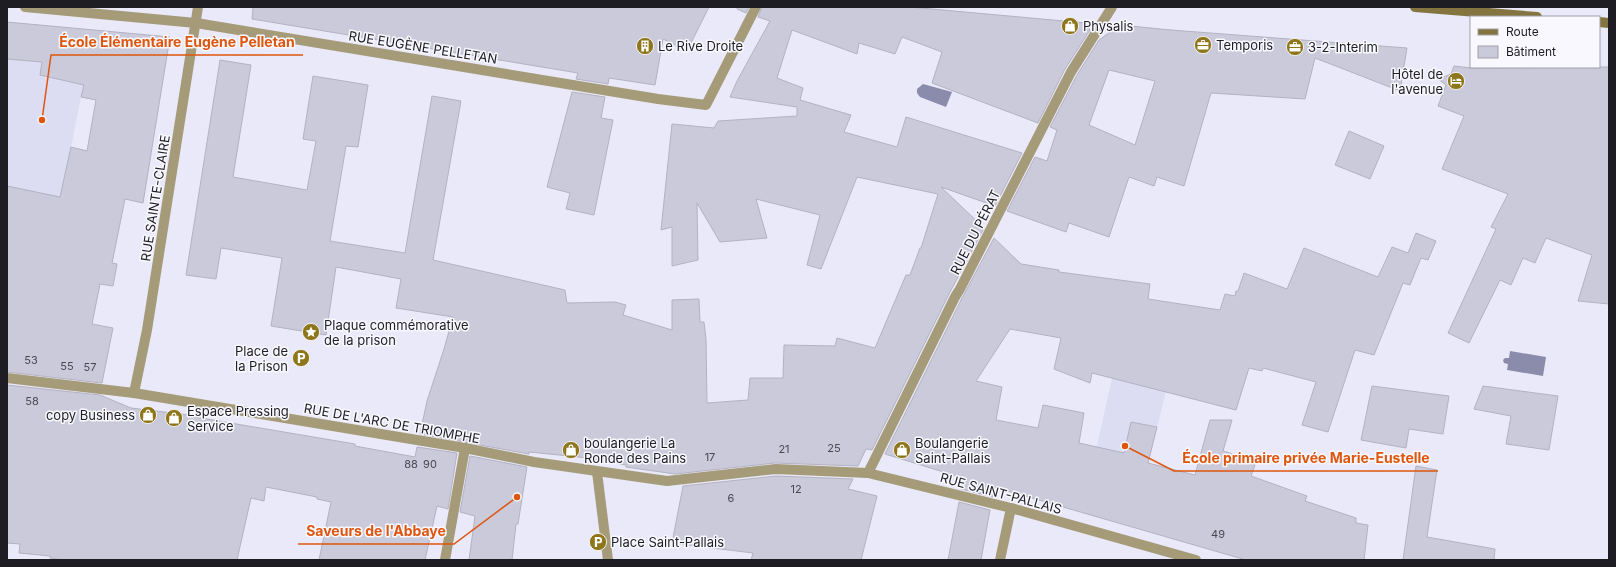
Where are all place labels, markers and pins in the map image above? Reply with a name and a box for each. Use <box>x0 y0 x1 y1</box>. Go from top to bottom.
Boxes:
shop icon: Physalis <box>1060 16 1080 36</box>
place label: Physalis <box>1083 18 1134 34</box>
callout: École Élémentaire Eugène Pelletan <box>51 29 303 55</box>
office icon: Temporis <box>1193 35 1213 55</box>
building icon: Le Rive Droite <box>635 36 655 56</box>
place label: Temporis <box>1216 37 1273 53</box>
office icon: 3-2-Interim <box>1285 37 1305 57</box>
place label: Le Rive Droite <box>658 38 743 54</box>
place label: 3-2-Interim <box>1308 39 1378 55</box>
place label: Hôtel de l'avenue <box>1391 66 1443 97</box>
hotel icon: Hôtel de l'avenue <box>1446 71 1466 91</box>
place label: Plaque commémorative de la prison <box>324 317 469 348</box>
place icon: Plaque commémorative de la prison <box>301 322 321 342</box>
place label: Place de la Prison <box>235 343 288 374</box>
parking icon: Place de la Prison <box>291 348 311 368</box>
place label: Espace Pressing Service <box>187 403 289 434</box>
shop icon: copy Business <box>138 405 158 425</box>
place label: copy Business <box>46 407 135 423</box>
shop icon: Espace Pressing Service <box>164 408 184 428</box>
place label: boulangerie La Ronde des Pains <box>584 435 686 466</box>
place label: Boulangerie Saint-Pallais <box>915 435 991 466</box>
shop icon: boulangerie La Ronde des Pains <box>561 440 581 460</box>
shop icon: Boulangerie Saint-Pallais <box>892 440 912 460</box>
callout: École primaire privée Marie-Eustelle <box>1174 445 1438 471</box>
callout: Saveurs de l'Abbaye <box>298 518 454 544</box>
parking icon: Place Saint-Pallais <box>588 532 608 552</box>
place label: Place Saint-Pallais <box>611 534 724 550</box>

